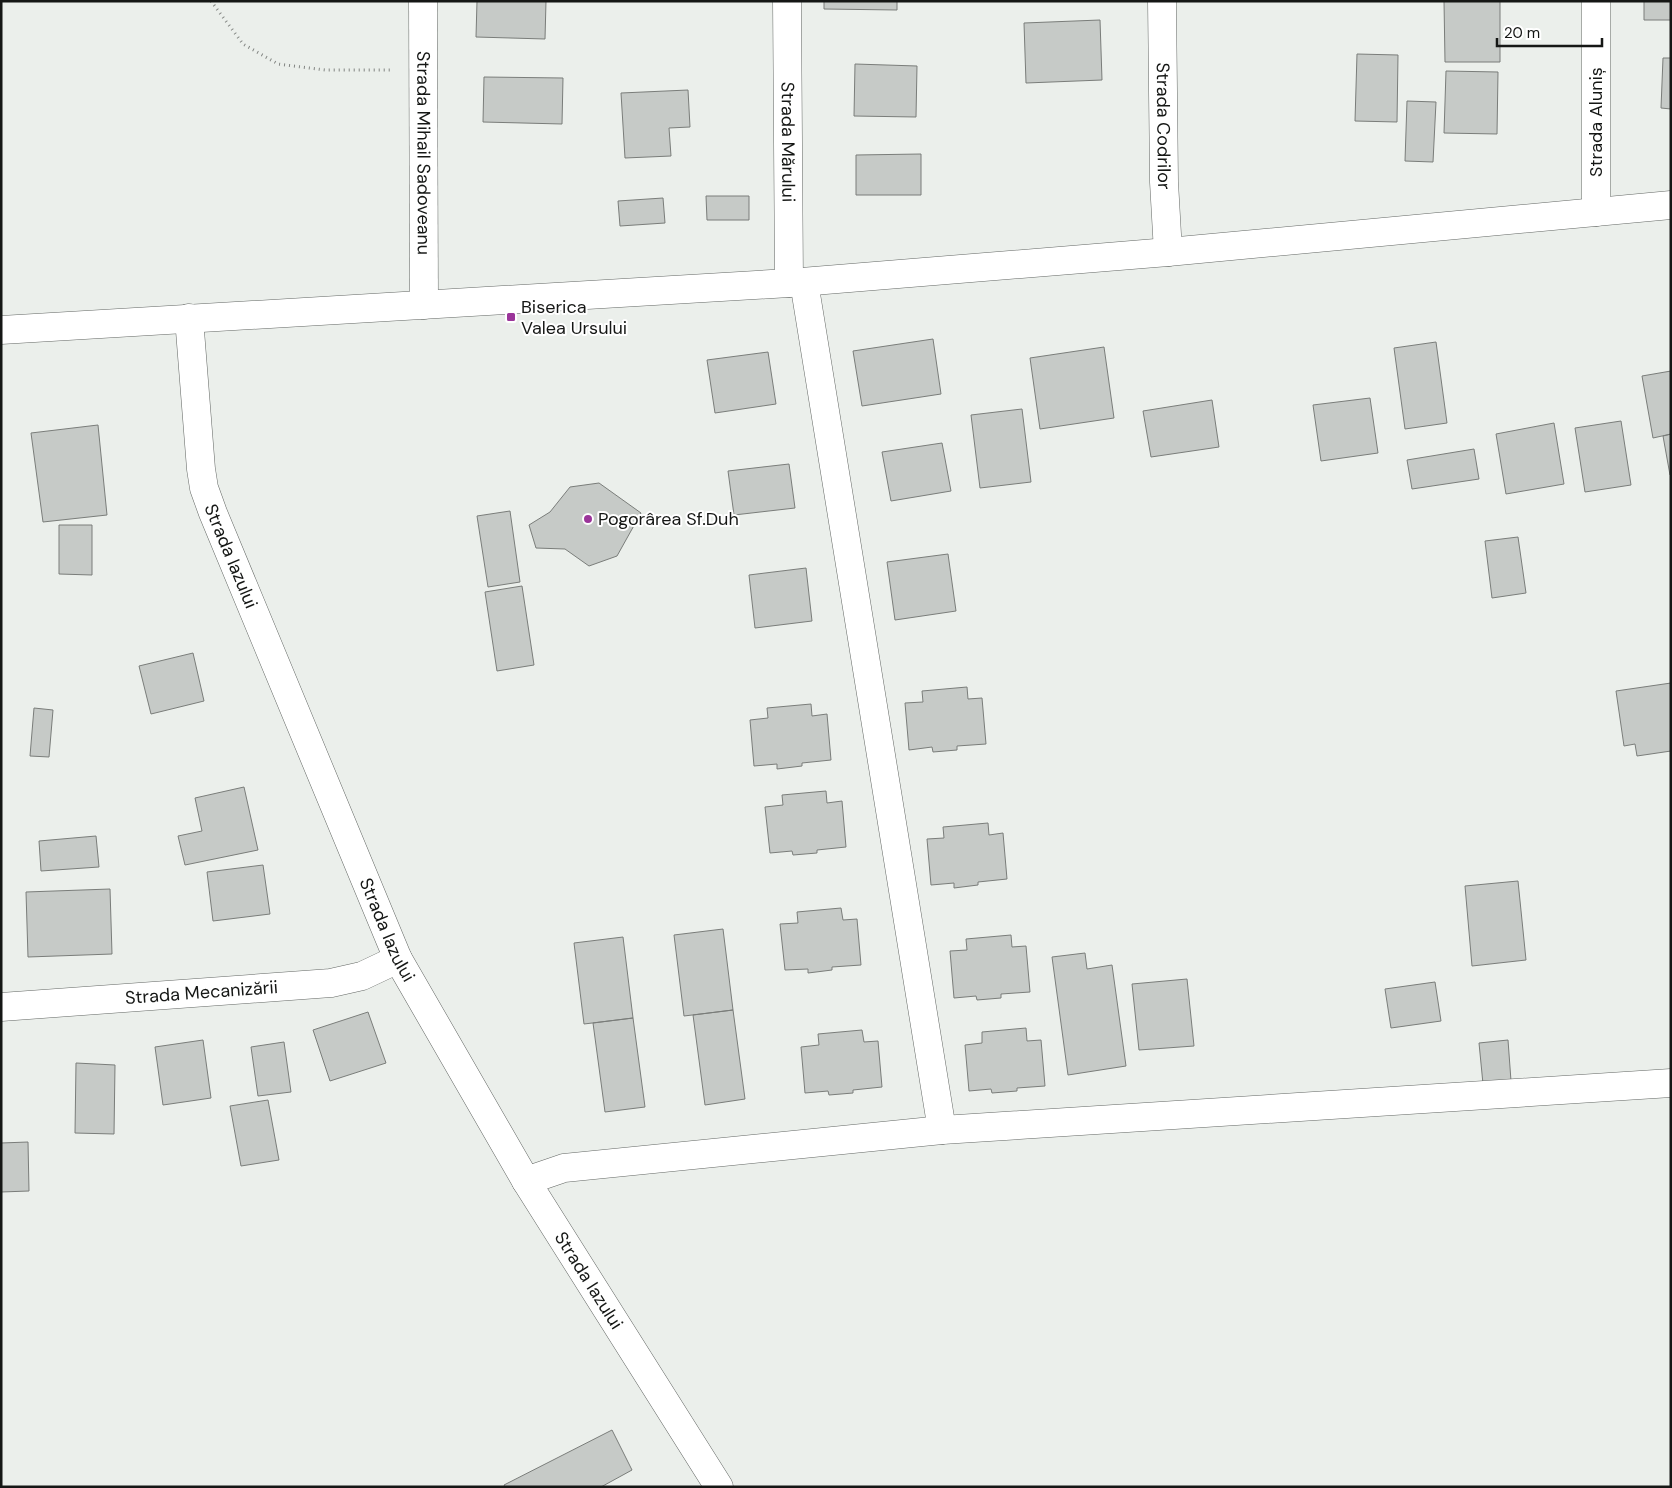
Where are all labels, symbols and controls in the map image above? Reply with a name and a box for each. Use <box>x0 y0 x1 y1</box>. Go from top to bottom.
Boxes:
scale bar <box>1497 15 1602 47</box>
text: 20 m <box>1504 23 1540 43</box>
street label: Strada Mihail Sadoveanu <box>411 51 436 255</box>
street label: Strada Codrilor <box>1151 62 1176 191</box>
street label: Strada Aluniș <box>1584 67 1608 177</box>
street label: Strada Mărului <box>776 82 800 202</box>
place label: Biserica Valea Ursului <box>521 295 627 340</box>
marker: Biserica Valea Ursului <box>505 311 517 323</box>
street label: Strada Iazului <box>199 501 263 612</box>
place label: Pogorârea Sf.Duh <box>598 507 739 531</box>
marker: Pogorârea Sf.Duh <box>582 513 594 525</box>
street label: Strada Iazului <box>354 874 421 986</box>
street label: Strada Mecanizării <box>124 975 279 1010</box>
street label: Strada Iazului <box>549 1227 629 1334</box>

